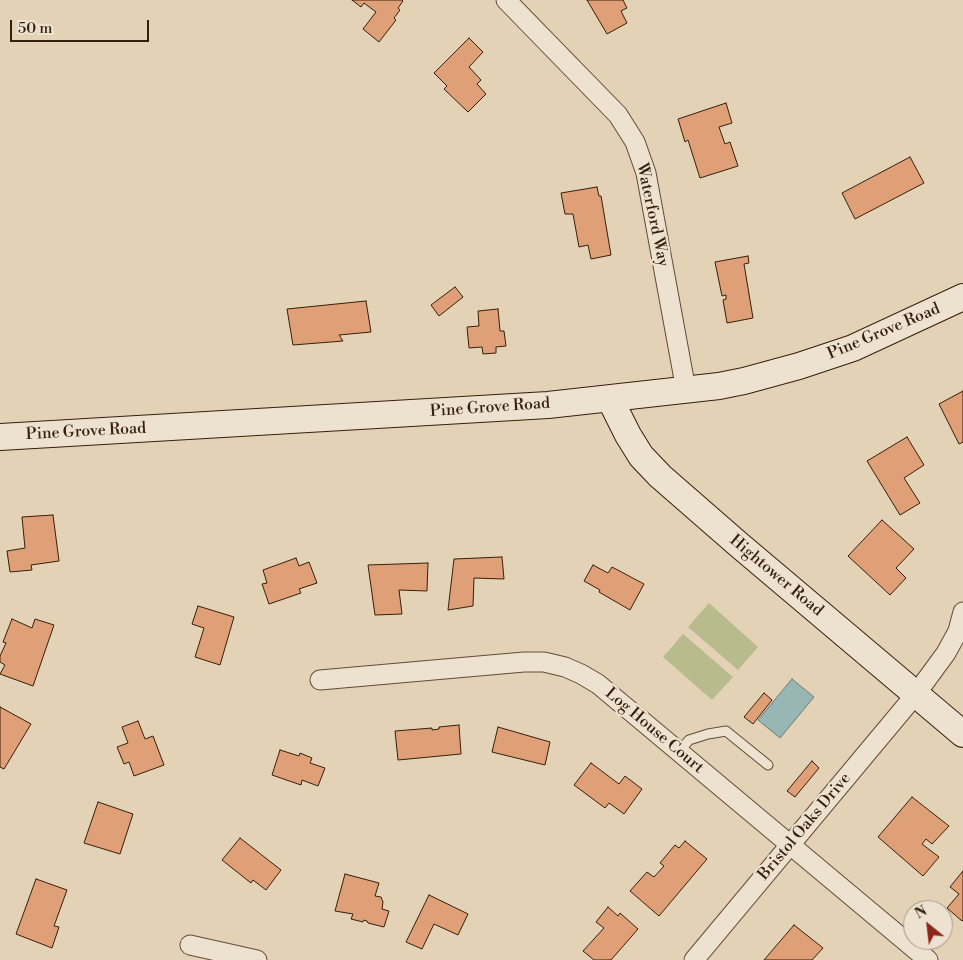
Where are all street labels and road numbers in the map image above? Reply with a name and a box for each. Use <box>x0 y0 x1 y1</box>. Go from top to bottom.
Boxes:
street label: Waterford Way <box>632 161 672 269</box>
street label: Pine Grove Road <box>825 300 943 364</box>
street label: Pine Grove Road <box>429 394 551 422</box>
street label: Pine Grove Road <box>25 419 147 445</box>
street label: Hightower Road <box>725 531 827 621</box>
street label: Log House Court <box>601 684 707 778</box>
street label: Bristol Oaks Drive <box>755 769 855 885</box>

